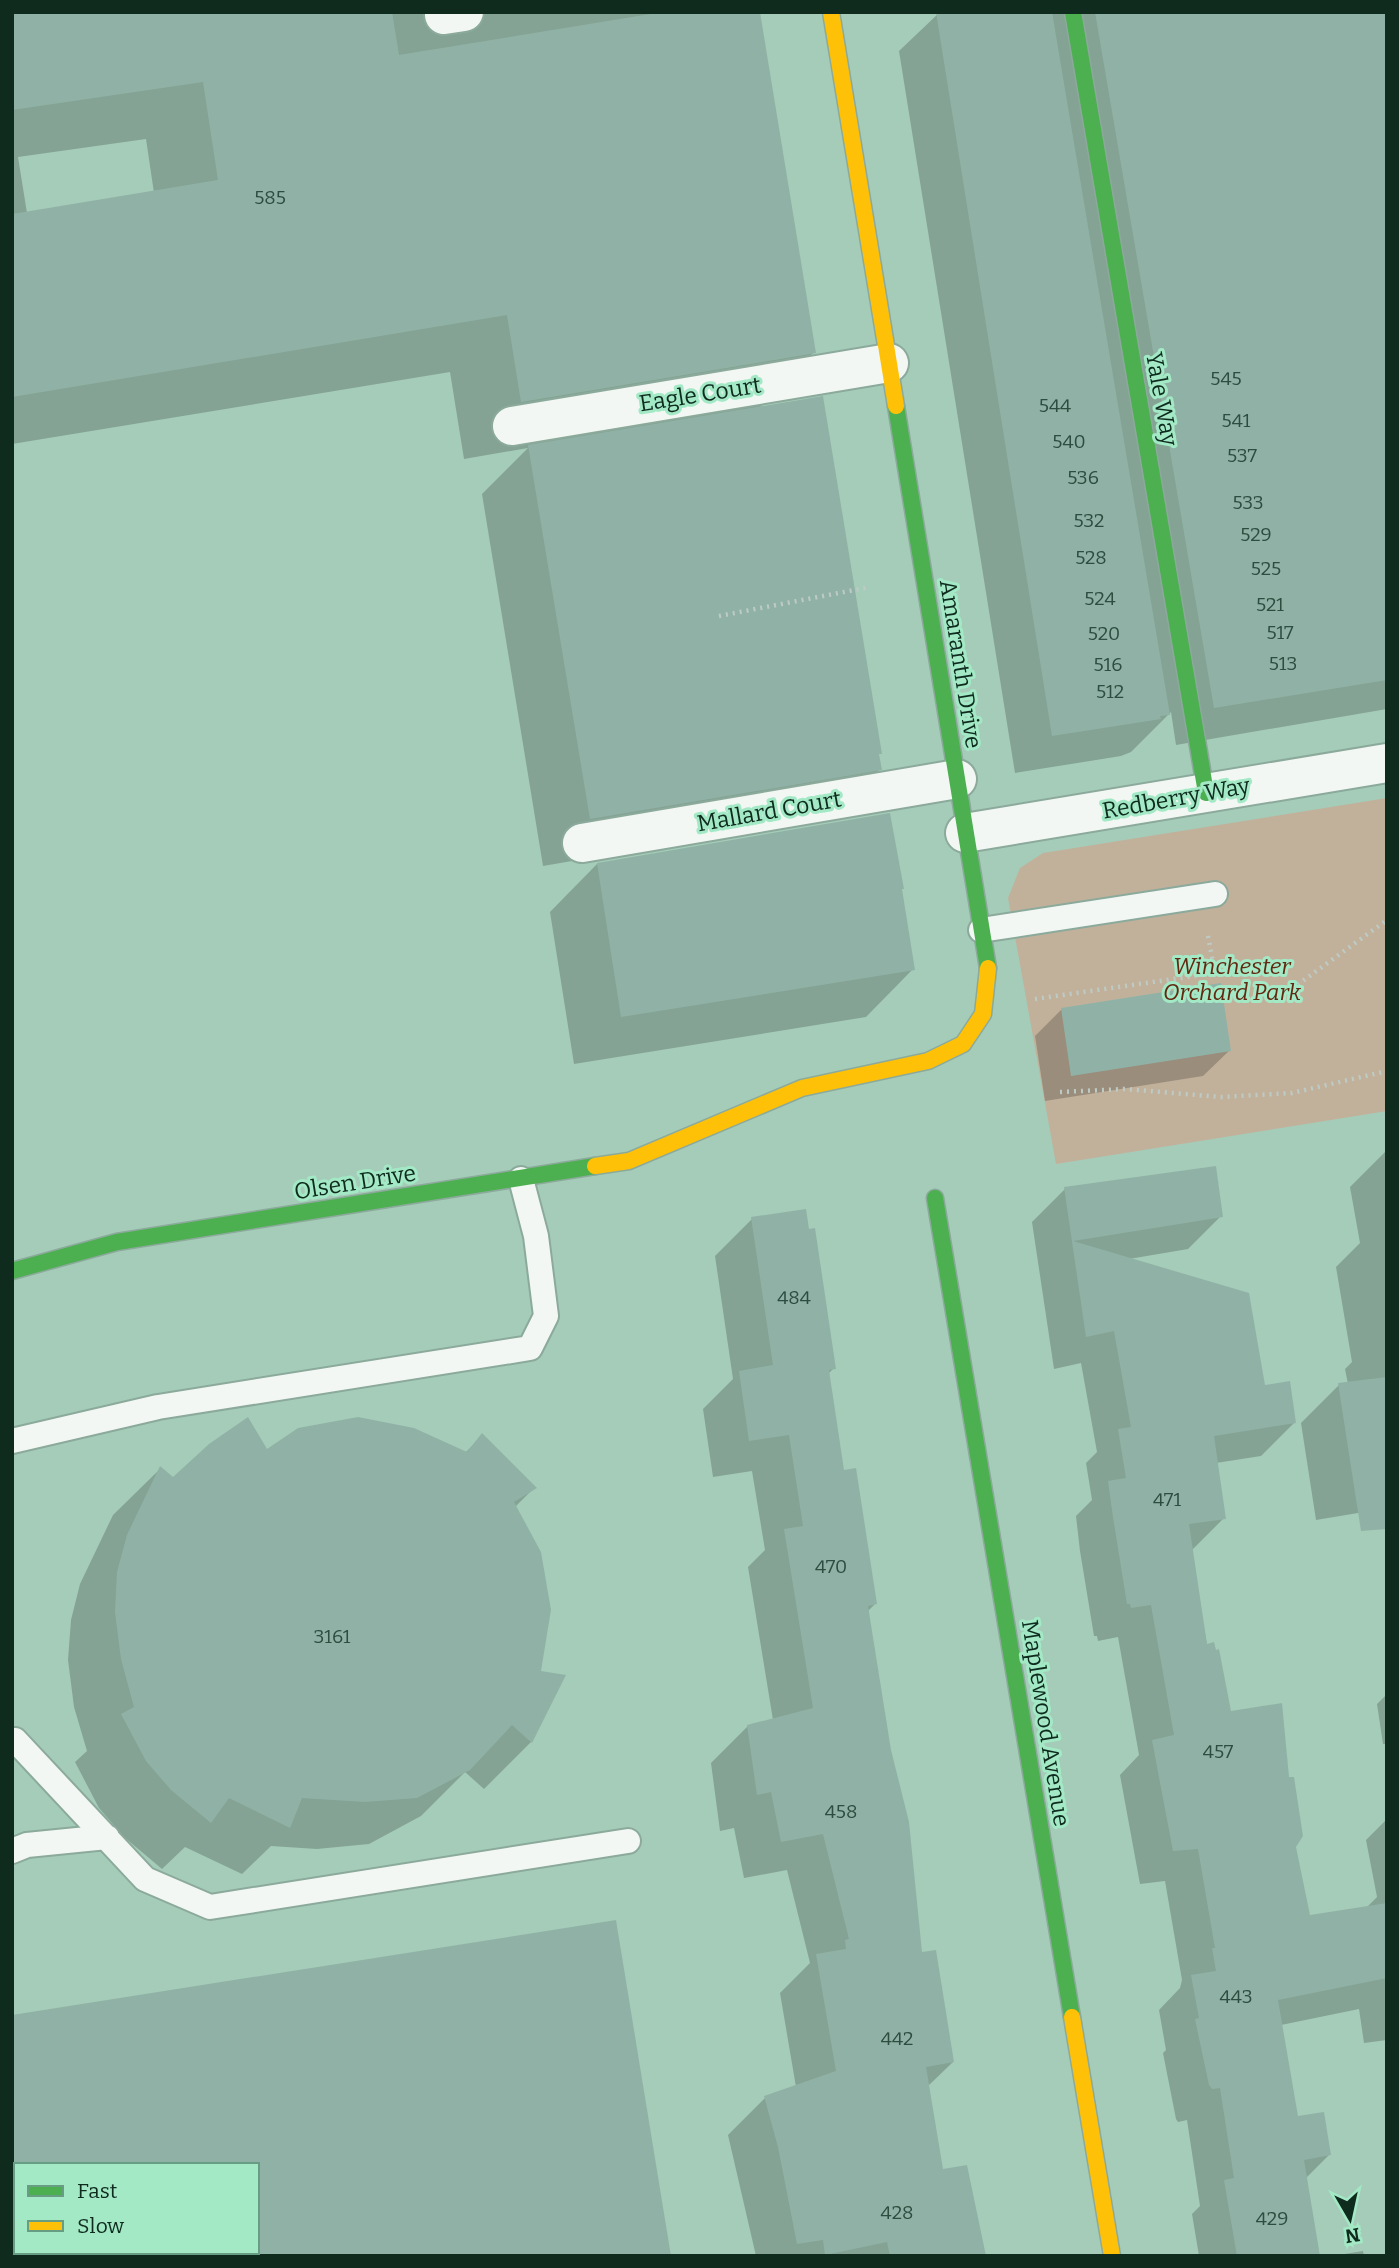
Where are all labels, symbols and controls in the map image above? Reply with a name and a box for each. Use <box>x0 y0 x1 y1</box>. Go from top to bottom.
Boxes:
house number: 585 <box>254 186 286 209</box>
street label: Yale Way <box>1140 350 1184 449</box>
house number: 545 <box>1210 367 1242 390</box>
street label: Eagle Court <box>637 371 763 417</box>
house number: 544 <box>1039 394 1071 417</box>
house number: 541 <box>1222 409 1251 432</box>
house number: 540 <box>1052 430 1086 453</box>
house number: 537 <box>1227 444 1257 467</box>
house number: 536 <box>1067 466 1099 489</box>
house number: 533 <box>1232 491 1264 514</box>
house number: 532 <box>1074 509 1104 532</box>
house number: 529 <box>1240 523 1272 546</box>
house number: 528 <box>1075 546 1107 569</box>
house number: 525 <box>1251 557 1281 580</box>
street label: Amaranth Drive <box>934 578 988 750</box>
house number: 524 <box>1084 587 1116 610</box>
house number: 521 <box>1256 593 1284 616</box>
house number: 517 <box>1267 621 1294 644</box>
house number: 520 <box>1088 622 1120 645</box>
house number: 513 <box>1269 652 1297 675</box>
house number: 516 <box>1094 653 1122 676</box>
house number: 512 <box>1096 680 1124 703</box>
street label: Redberry Way <box>1100 771 1253 825</box>
street label: Mallard Court <box>695 785 843 837</box>
park label: Winchester Orchard Park <box>1163 952 1302 1006</box>
street label: Olsen Drive <box>292 1159 418 1205</box>
house number: 484 <box>777 1286 811 1309</box>
house number: 471 <box>1153 1488 1181 1511</box>
house number: 470 <box>815 1555 847 1578</box>
street label: Maplewood Avenue <box>1016 1618 1076 1828</box>
house number: 3161 <box>313 1625 351 1648</box>
house number: 457 <box>1203 1740 1234 1763</box>
house number: 458 <box>825 1800 857 1823</box>
house number: 443 <box>1219 1985 1253 2008</box>
house number: 442 <box>881 2027 913 2050</box>
legend <box>14 2163 259 2254</box>
text: Fast <box>77 2178 118 2204</box>
north arrow <box>1315 2184 1385 2254</box>
house number: 428 <box>881 2201 913 2224</box>
house number: 429 <box>1256 2207 1288 2230</box>
text: Slow <box>77 2213 124 2239</box>
text: N <box>1343 2223 1362 2248</box>

